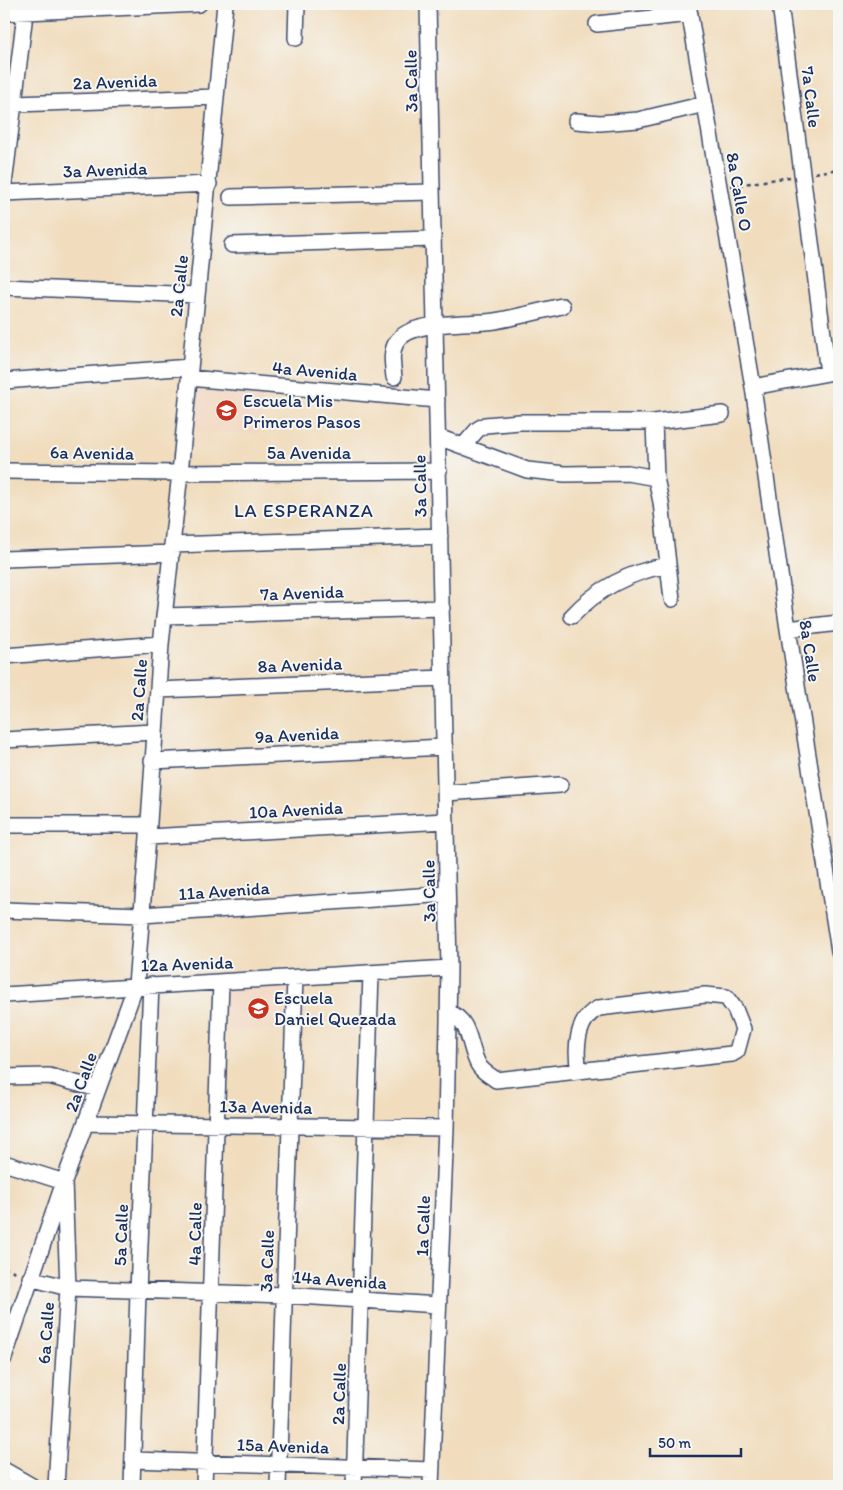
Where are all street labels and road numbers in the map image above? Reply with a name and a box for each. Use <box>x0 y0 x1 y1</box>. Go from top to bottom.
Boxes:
street label: 3a Calle <box>399 50 423 112</box>
street label: 7a Calle <box>796 65 826 129</box>
street label: 2a Avenida <box>72 70 158 94</box>
street label: 8a Calle O <box>721 151 757 233</box>
street label: 3a Avenida <box>62 158 148 182</box>
street label: 2a Calle <box>165 254 193 318</box>
street label: 4a Avenida <box>271 356 359 386</box>
street label: 6a Avenida <box>50 441 135 465</box>
street label: 5a Avenida <box>267 442 352 464</box>
street label: 3a Calle <box>408 455 432 517</box>
street label: 7a Avenida <box>260 581 345 605</box>
street label: 8a Calle <box>794 618 826 684</box>
street label: 8a Avenida <box>257 653 343 677</box>
street label: 2a Calle <box>126 658 152 722</box>
street label: 9a Avenida <box>254 722 340 748</box>
street label: 10a Avenida <box>248 797 344 823</box>
street label: 3a Calle <box>417 860 441 922</box>
street label: 11a Avenida <box>178 877 271 905</box>
street label: 12a Avenida <box>140 951 234 977</box>
street label: 2a Calle <box>60 1049 102 1115</box>
street label: 13a Avenida <box>219 1095 313 1119</box>
street label: 1a Calle <box>411 1195 435 1257</box>
street label: 4a Calle <box>183 1202 207 1266</box>
street label: 5a Calle <box>109 1204 133 1266</box>
street label: 3a Calle <box>255 1229 279 1293</box>
street label: 14a Avenida <box>292 1266 388 1294</box>
street label: 6a Calle <box>33 1301 59 1365</box>
street label: 2a Calle <box>327 1363 351 1425</box>
street label: 15a Avenida <box>236 1433 330 1459</box>

